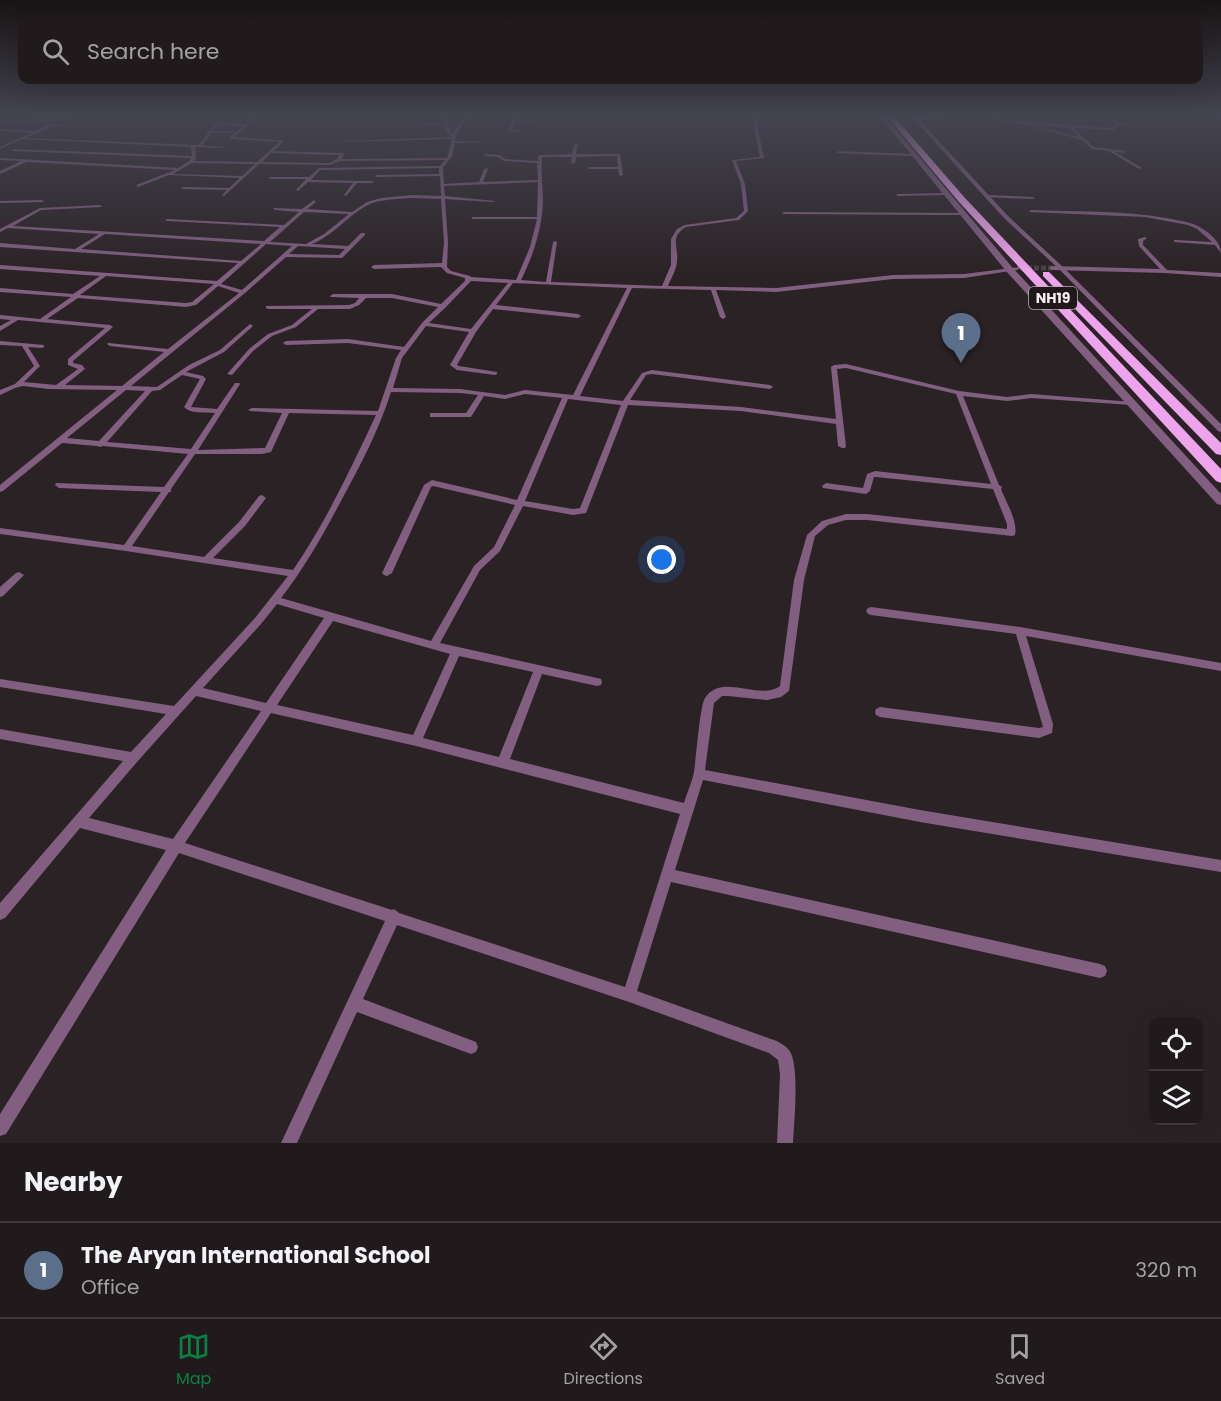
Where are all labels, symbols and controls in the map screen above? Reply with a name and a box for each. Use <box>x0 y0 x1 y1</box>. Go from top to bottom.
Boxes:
search box <box>18 18 1203 84</box>
icon: search <box>39 35 72 68</box>
text: Search here <box>87 36 220 67</box>
road number: NH19 <box>1029 287 1077 309</box>
pin: 1 <box>942 314 980 363</box>
your location <box>647 545 676 574</box>
map controls <box>1149 1017 1203 1125</box>
button: locate <box>1149 1017 1203 1071</box>
button: layers <box>1149 1071 1203 1125</box>
text: Nearby <box>24 1164 122 1200</box>
text: The Aryan International School <box>81 1240 431 1271</box>
text: 1 <box>40 1256 47 1284</box>
text: 320 m <box>1135 1256 1197 1284</box>
text: Office <box>81 1273 139 1301</box>
tab: Map <box>176 1330 211 1391</box>
tab: Directions <box>564 1330 643 1391</box>
tab: Saved <box>995 1330 1045 1391</box>

